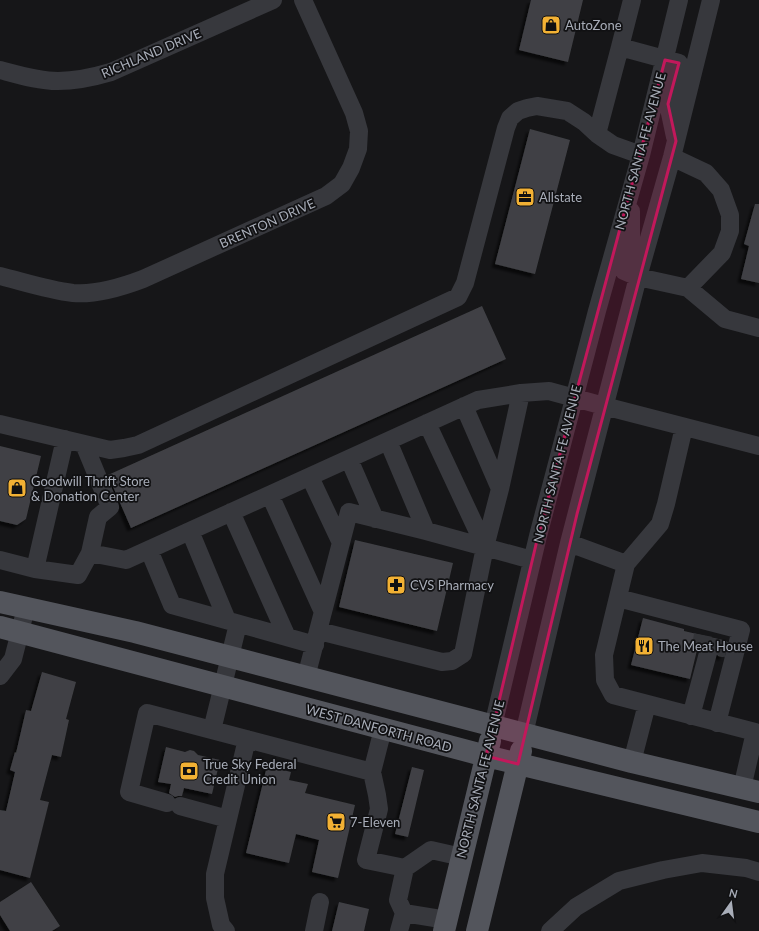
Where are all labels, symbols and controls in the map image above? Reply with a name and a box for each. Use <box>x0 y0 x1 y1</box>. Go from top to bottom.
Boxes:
shop icon: AutoZone <box>540 14 562 36</box>
place label: AutoZone <box>565 17 622 33</box>
street label: RICHLAND DRIVE <box>99 25 203 81</box>
street label: NORTH SANTA FE AVENUE <box>611 71 669 231</box>
office icon: Allstate <box>514 186 536 208</box>
place label: Allstate <box>539 189 582 205</box>
street label: BRENTON DRIVE <box>217 195 317 251</box>
street label: NORTH SANTA FE AVENUE <box>530 383 584 545</box>
place label: Goodwill Thrift Store & Donation Center <box>31 473 150 504</box>
shop icon: Goodwill Thrift Store & Donation Center <box>6 477 28 499</box>
pharmacy icon: CVS Pharmacy <box>385 574 407 596</box>
place label: CVS Pharmacy <box>410 577 494 593</box>
restaurant icon: The Meat House <box>633 635 655 657</box>
place label: The Meat House <box>658 638 753 654</box>
street label: NORTH SANTA FE AVENUE <box>453 698 507 860</box>
street label: WEST DANFORTH ROAD <box>304 701 454 755</box>
place label: True Sky Federal Credit Union <box>203 756 297 787</box>
bank icon: True Sky Federal Credit Union <box>178 760 200 782</box>
supermarket icon: 7-Eleven <box>325 811 347 833</box>
place label: 7-Eleven <box>350 814 400 830</box>
north arrow <box>711 883 751 923</box>
text: N <box>728 885 739 900</box>

